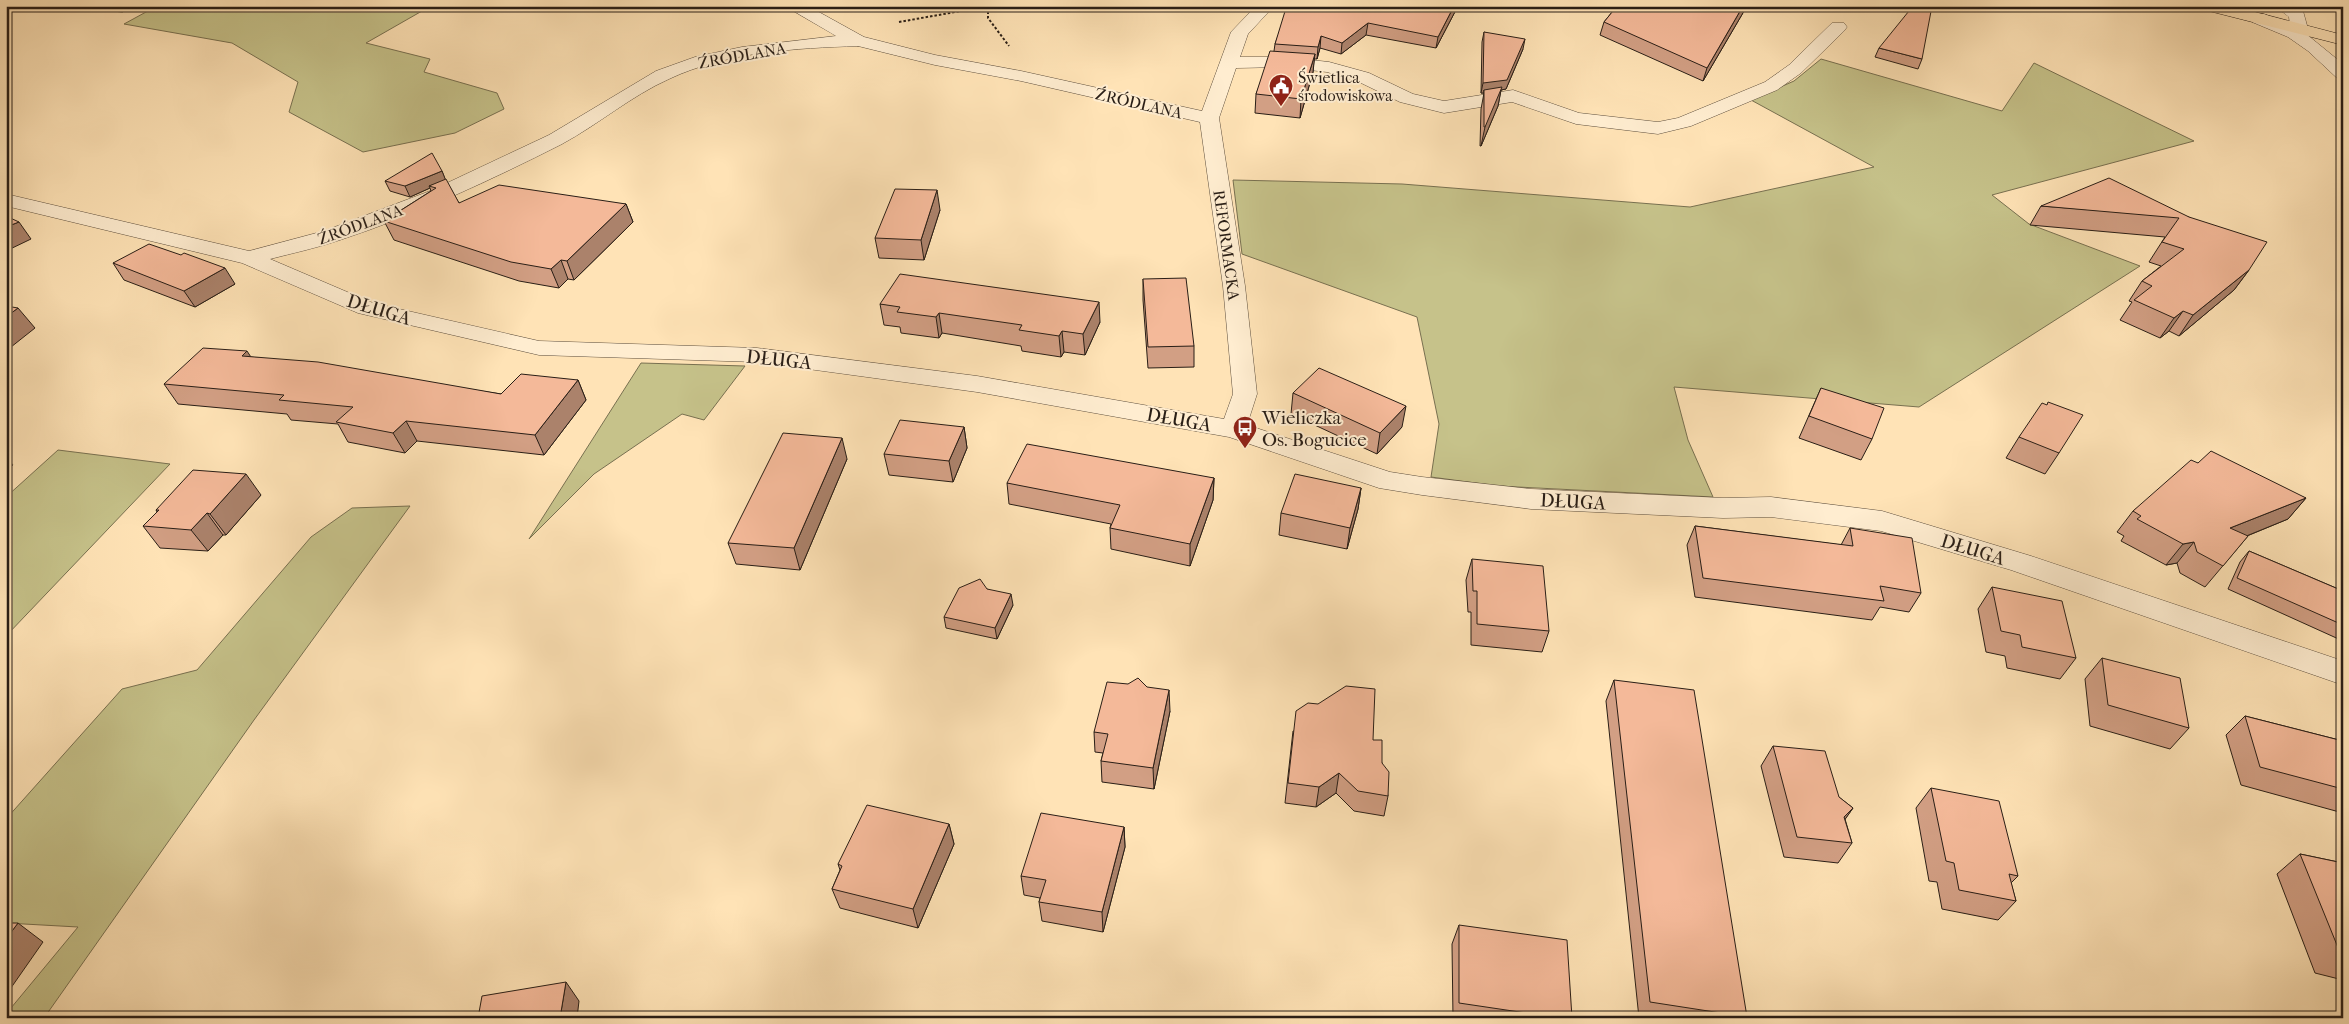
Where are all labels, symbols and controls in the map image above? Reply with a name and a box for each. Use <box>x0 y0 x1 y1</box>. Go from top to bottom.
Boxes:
street label: ŹRÓDLANA <box>696 37 788 73</box>
place label: Świetlica środowiskowa <box>1298 67 1393 105</box>
public building icon: Świetlica środowiskowa <box>1268 73 1294 107</box>
street label: ŹRÓDLANA <box>1093 83 1185 123</box>
street label: REFORMACKA <box>1209 189 1244 302</box>
street label: ŹRÓDLANA <box>315 199 406 249</box>
street label: DŁUGA <box>344 290 414 330</box>
street label: DŁUGA <box>745 346 813 374</box>
street label: DŁUGA <box>1145 403 1214 437</box>
place label: Wieliczka Os. Bogucice <box>1261 407 1367 451</box>
bus stop icon: Wieliczka Os. Bogucice <box>1232 415 1258 449</box>
street label: DŁUGA <box>1540 489 1607 515</box>
street label: DŁUGA <box>1938 530 2008 570</box>

